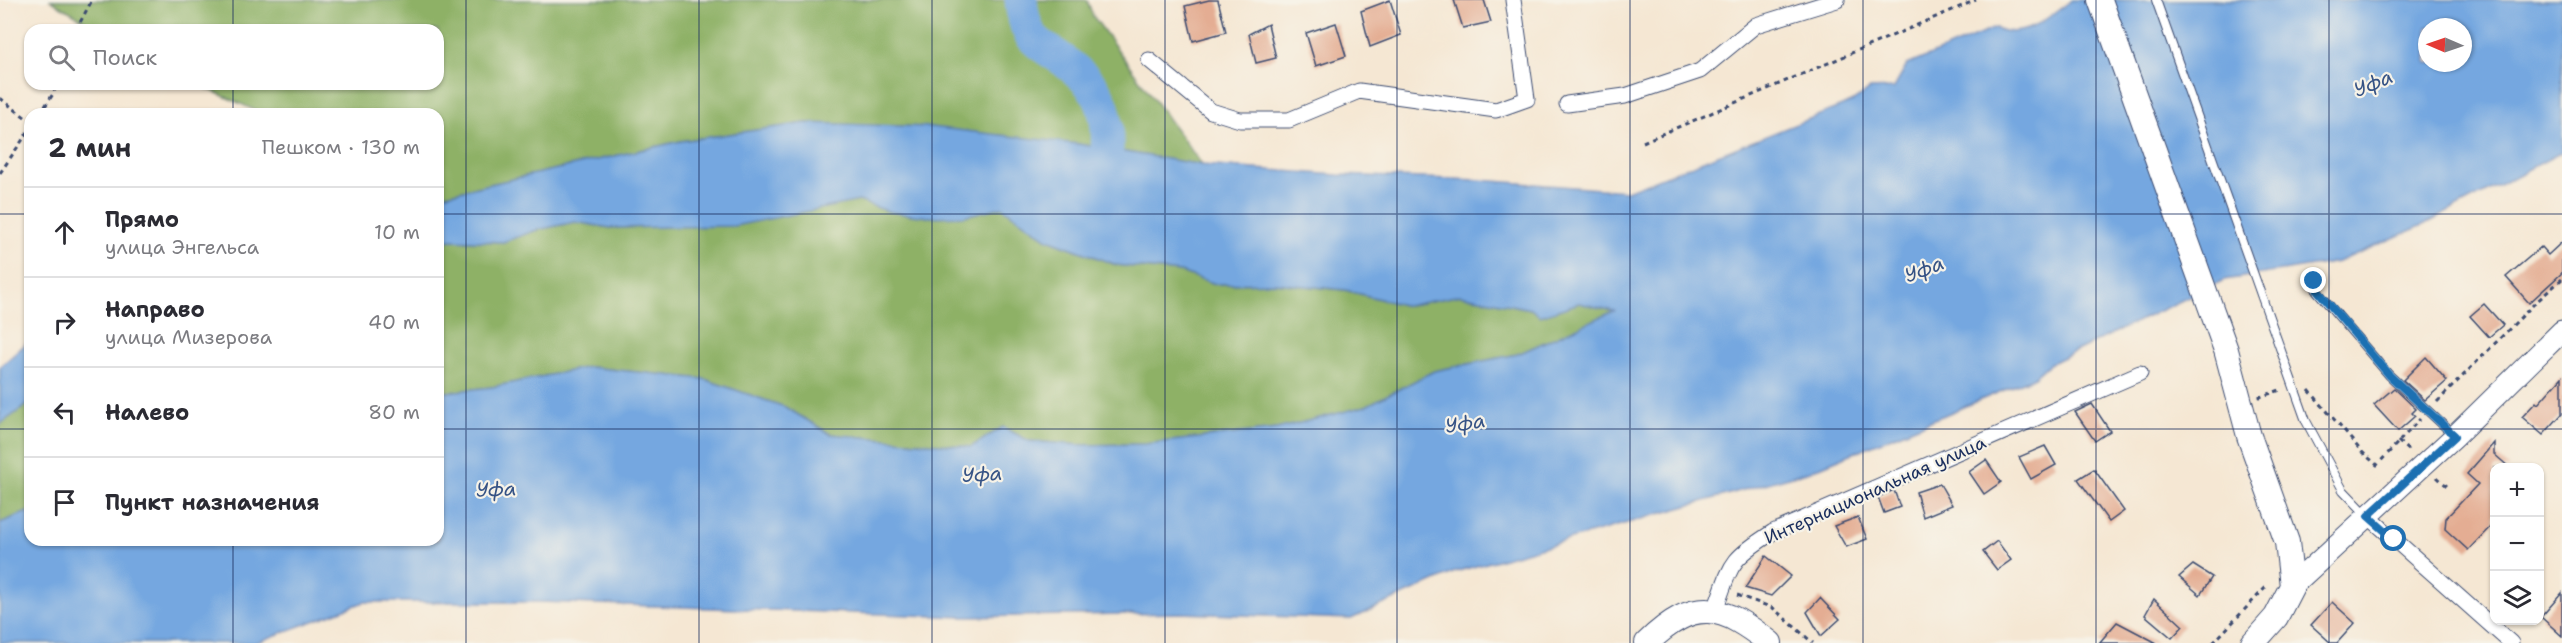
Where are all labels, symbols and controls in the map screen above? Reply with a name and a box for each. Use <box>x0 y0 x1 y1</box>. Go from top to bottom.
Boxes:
north arrow <box>2418 18 2472 72</box>
search box <box>24 24 444 90</box>
icon: search <box>45 41 78 74</box>
text: Поиск <box>93 43 157 72</box>
water label: Уфа <box>2349 63 2397 103</box>
text: 2 мин <box>48 130 131 165</box>
text: Пешком · 130 m <box>262 134 420 160</box>
text: Прямо <box>105 205 179 234</box>
icon: ahead <box>48 216 81 249</box>
text: 10 m <box>374 219 420 245</box>
text: улица Энгельса <box>105 234 259 260</box>
water label: Уфа <box>1901 250 1947 288</box>
route end <box>2300 267 2326 293</box>
text: Направо <box>105 295 205 324</box>
icon: right <box>48 306 81 339</box>
text: 40 m <box>368 309 420 335</box>
text: улица Мизерова <box>105 324 272 350</box>
icon: left <box>48 396 81 429</box>
text: Налево <box>105 398 189 427</box>
text: 80 m <box>368 399 420 425</box>
water label: Уфа <box>1443 407 1487 439</box>
street label: Интернациональная улица <box>1760 430 1990 550</box>
water label: Уфа <box>961 460 1003 488</box>
map controls <box>2490 463 2544 625</box>
button: + <box>2490 463 2544 517</box>
water label: Уфа <box>475 475 517 503</box>
icon: arrive <box>48 486 81 519</box>
text: Пункт назначения <box>105 488 319 517</box>
button: − <box>2490 517 2544 571</box>
route start <box>2380 525 2406 551</box>
button: layers <box>2490 571 2544 625</box>

